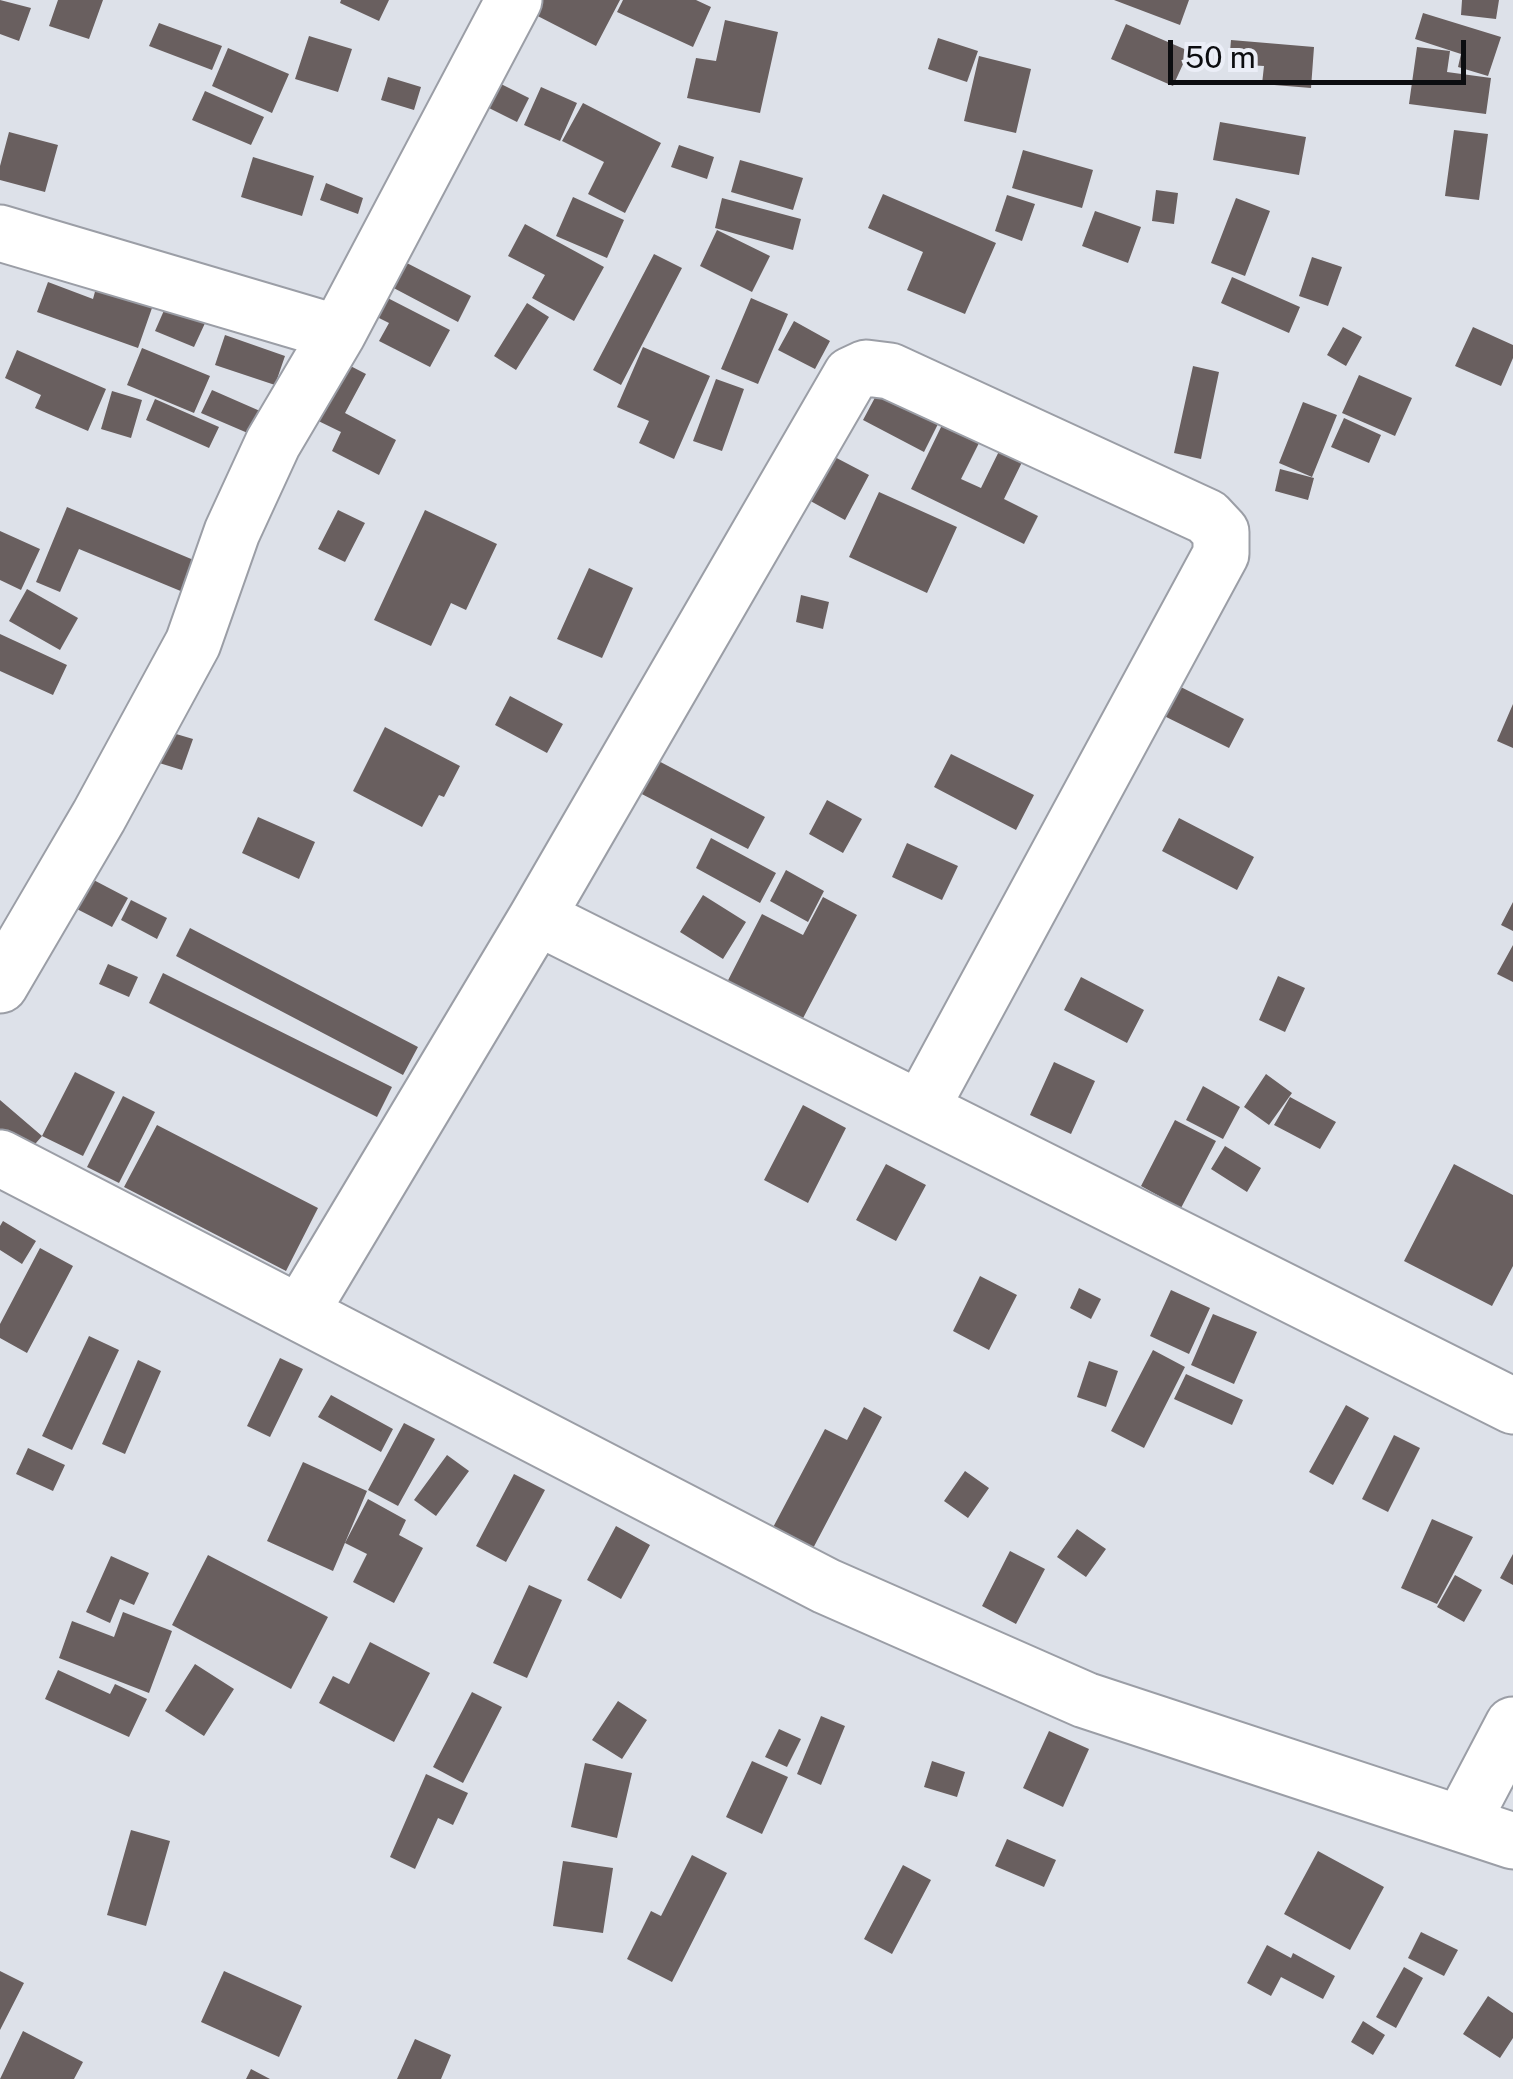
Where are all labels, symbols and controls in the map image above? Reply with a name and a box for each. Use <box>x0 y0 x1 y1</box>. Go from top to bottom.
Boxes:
scale bar <box>1173 20 1470 82</box>
text: 50 m <box>1185 39 1256 75</box>

